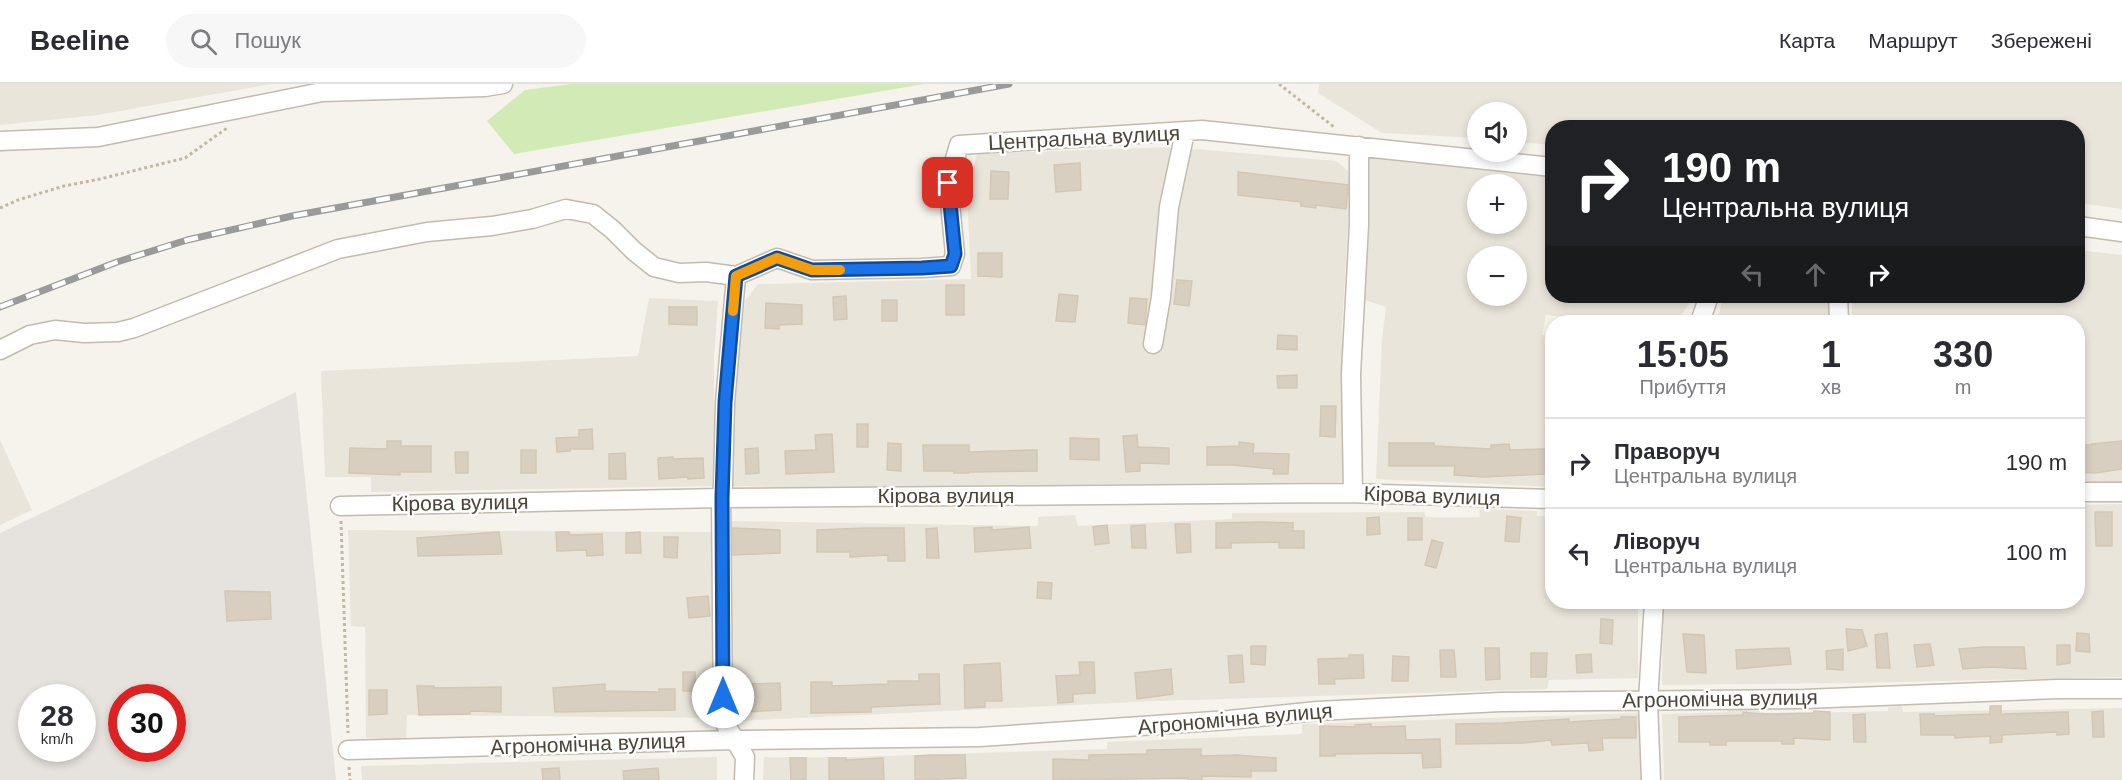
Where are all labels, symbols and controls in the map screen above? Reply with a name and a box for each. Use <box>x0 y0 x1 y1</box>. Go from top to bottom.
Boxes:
search box <box>166 14 586 68</box>
text: Beeline <box>30 25 130 56</box>
icon: search <box>187 25 220 58</box>
text: Пошук <box>235 28 301 53</box>
text: Карта <box>1779 29 1835 52</box>
text: Маршрут <box>1868 29 1958 52</box>
text: Збережені <box>1991 29 2092 52</box>
map controls <box>1467 102 1527 306</box>
button: sound <box>1467 102 1527 162</box>
street label: Центральна вулиця <box>987 121 1181 154</box>
icon: right <box>1563 144 1641 222</box>
text: 190 m <box>1662 144 1781 191</box>
pin <box>922 157 973 208</box>
icon: arrive <box>931 166 964 199</box>
button: + <box>1467 174 1527 234</box>
text: Центральна вулиця <box>1662 193 1909 223</box>
button: − <box>1467 246 1527 306</box>
icon: left <box>1736 258 1769 291</box>
icon: ahead <box>1799 258 1832 291</box>
icon: right <box>1862 258 1895 291</box>
text: 15:05 <box>1637 334 1729 375</box>
text: 1 <box>1821 334 1841 375</box>
text: 330 <box>1933 334 1993 375</box>
text: Прибуття <box>1639 376 1726 398</box>
text: хв <box>1821 376 1841 398</box>
text: m <box>1955 376 1971 398</box>
text: Праворуч <box>1614 439 1720 464</box>
icon: right <box>1563 447 1596 480</box>
text: 190 m <box>2006 450 2067 475</box>
text: Центральна вулиця <box>1614 465 1797 487</box>
street label: Кірова вулиця <box>1363 482 1501 509</box>
street label: Кірова вулиця <box>878 484 1014 507</box>
street label: Кірова вулиця <box>391 490 529 515</box>
text: Ліворуч <box>1614 529 1700 554</box>
icon: left <box>1563 537 1596 570</box>
text: 100 m <box>2006 540 2067 565</box>
text: Центральна вулиця <box>1614 555 1797 577</box>
position arrow <box>691 665 755 729</box>
speed limit sign: 30 <box>108 684 186 762</box>
street label: Агрономічна вулиця <box>1622 685 1818 712</box>
text: 28 <box>40 699 74 732</box>
street label: Агрономічна вулиця <box>1137 699 1333 738</box>
street label: Агрономічна вулиця <box>490 729 686 758</box>
text: km/h <box>41 730 73 747</box>

